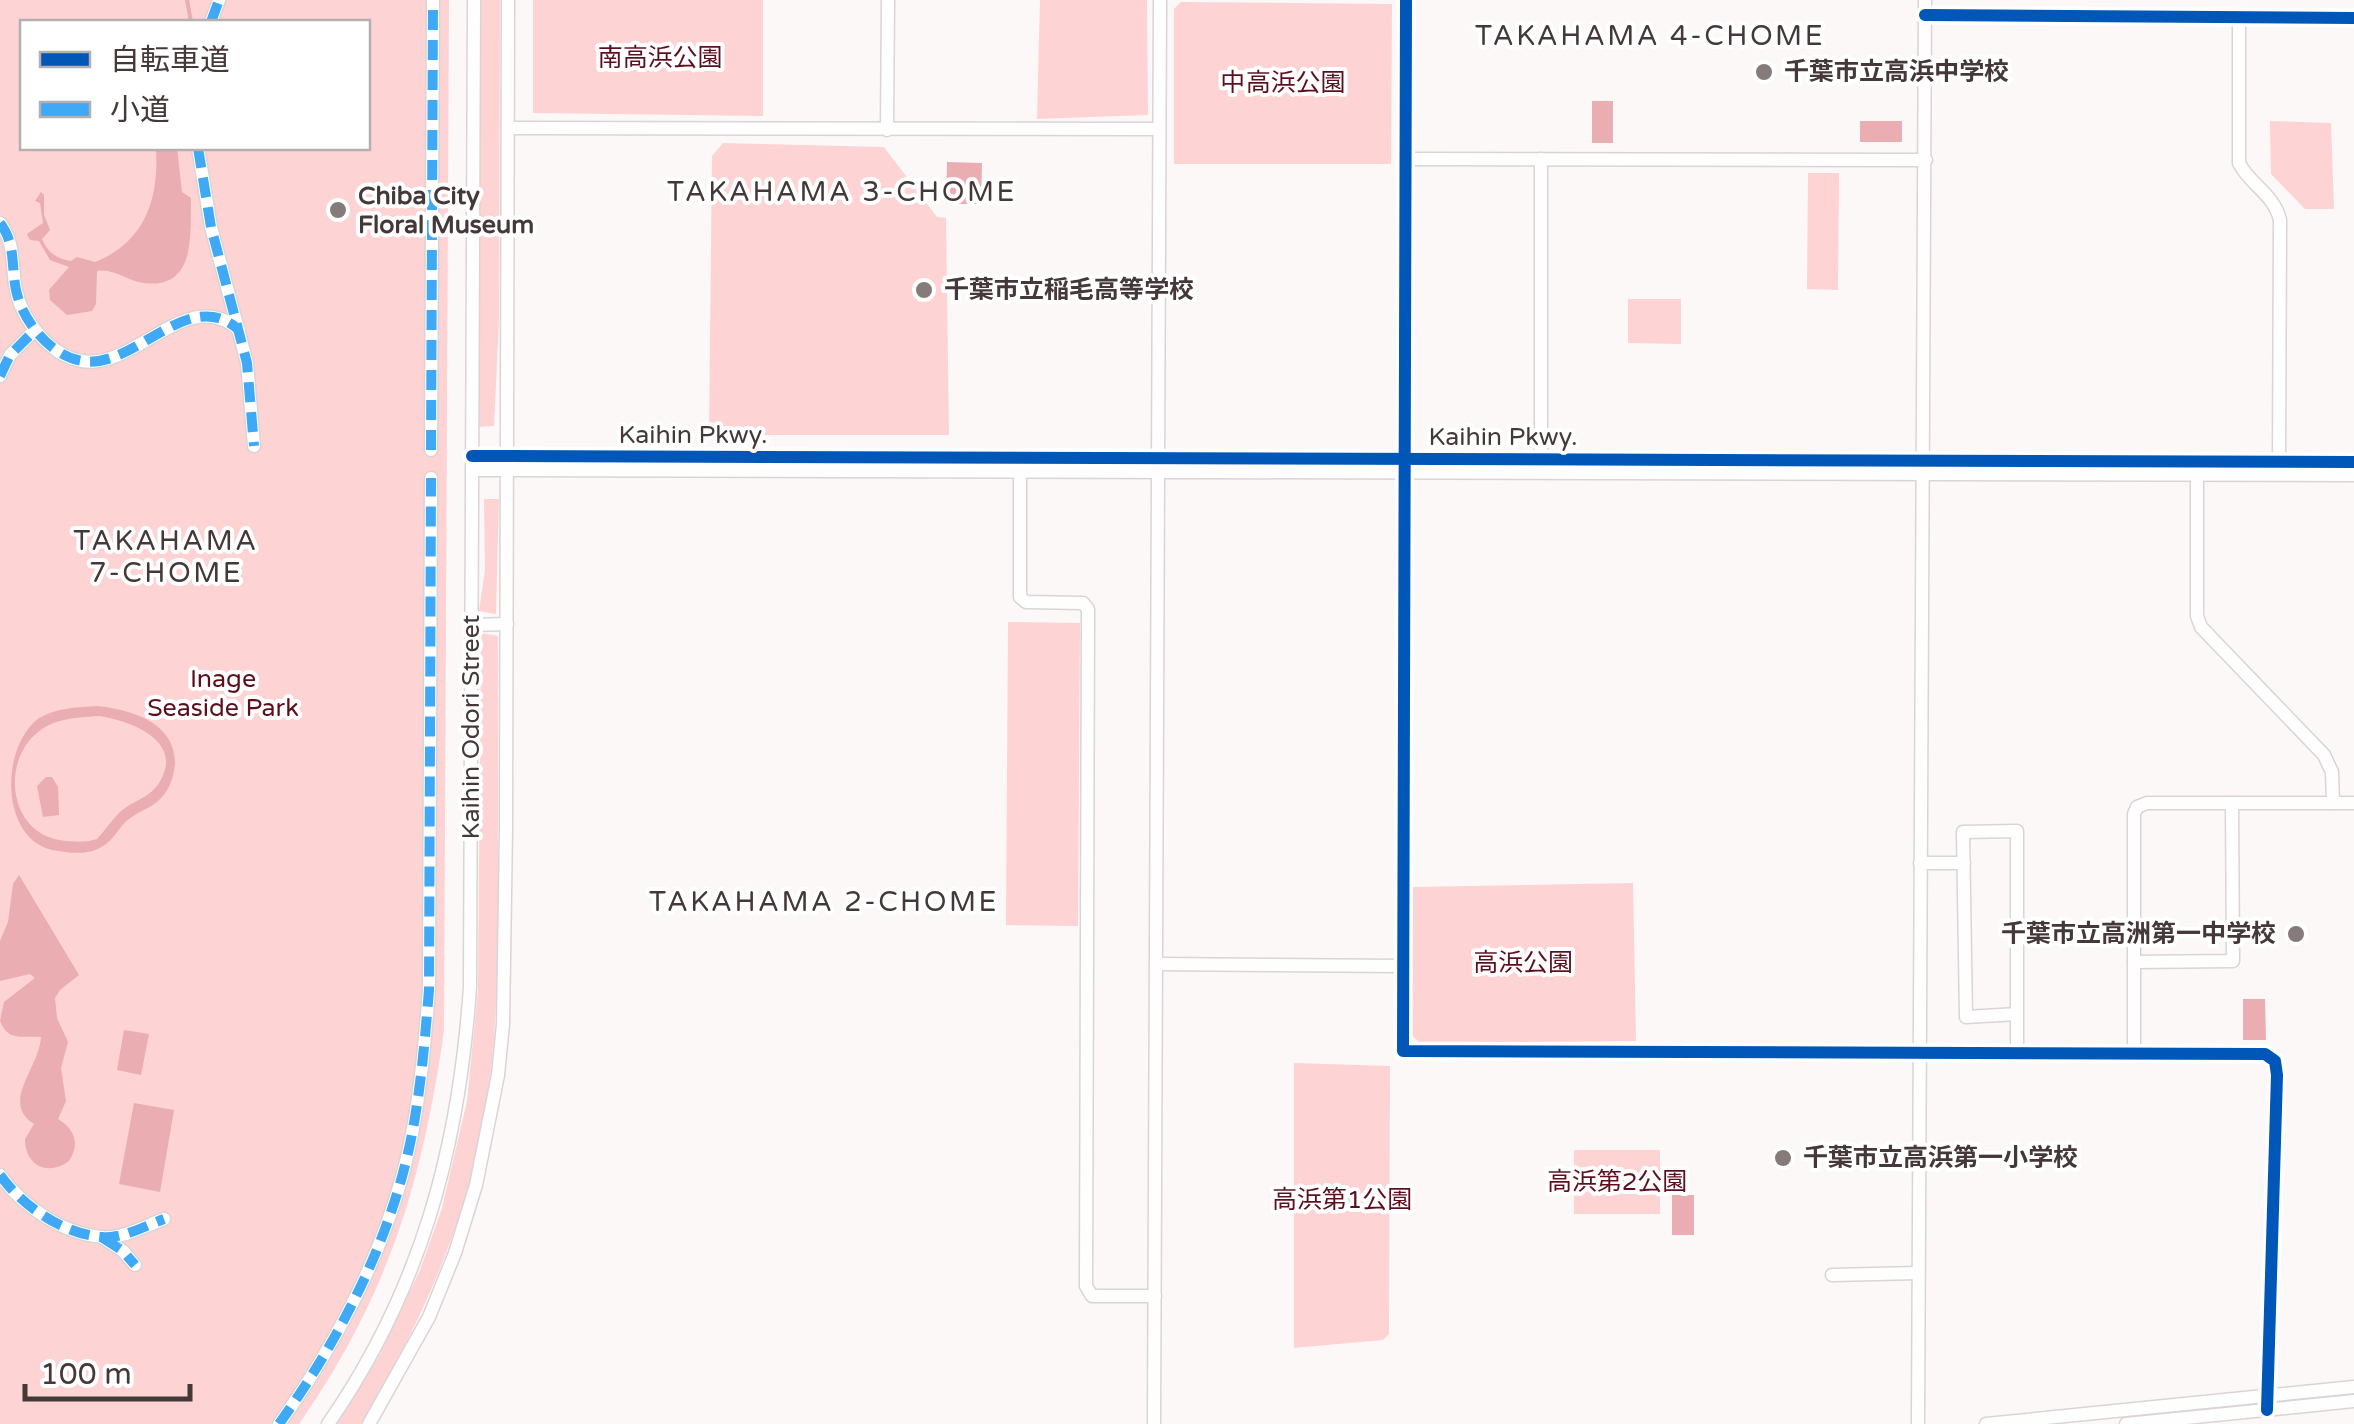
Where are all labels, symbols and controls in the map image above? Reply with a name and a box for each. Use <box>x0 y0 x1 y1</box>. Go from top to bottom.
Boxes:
district label: TAKAHAMA 4-CHOME <box>1475 19 1825 53</box>
legend <box>20 20 370 150</box>
text: 自転車道 <box>110 42 230 79</box>
park label: 南高浜公園 <box>597 43 723 73</box>
place label: 千葉市立高浜中学校 <box>1784 57 2009 87</box>
marker: 千葉市立高浜中学校 <box>1753 61 1775 83</box>
park label: 中高浜公園 <box>1220 68 1346 98</box>
text: 小道 <box>110 92 170 129</box>
district label: TAKAHAMA 3-CHOME <box>667 175 1017 209</box>
place label: Chiba City Floral Museum <box>358 181 534 240</box>
marker: Chiba City Floral Museum <box>327 199 349 221</box>
place label: 千葉市立稲毛高等学校 <box>944 275 1194 305</box>
marker: 千葉市立稲毛高等学校 <box>913 279 935 301</box>
street label: Kaihin Pkwy. <box>618 420 768 450</box>
street label: Kaihin Pkwy. <box>1428 422 1578 452</box>
district label: TAKAHAMA 7-CHOME <box>73 524 259 590</box>
street label: Kaihin Odori Street <box>456 614 486 839</box>
park label: Inage Seaside Park <box>147 664 299 723</box>
district label: TAKAHAMA 2-CHOME <box>649 885 999 919</box>
place label: 千葉市立高洲第一中学校 <box>2001 919 2276 949</box>
marker: 千葉市立高洲第一中学校 <box>2285 923 2307 945</box>
park label: 高浜公園 <box>1473 948 1573 978</box>
place label: 千葉市立高浜第一小学校 <box>1803 1143 2078 1173</box>
marker: 千葉市立高浜第一小学校 <box>1772 1147 1794 1169</box>
park label: 高浜第2公園 <box>1547 1167 1687 1197</box>
park label: 高浜第1公園 <box>1272 1185 1412 1215</box>
scale bar <box>25 1339 190 1401</box>
text: 100 m <box>40 1356 132 1393</box>

